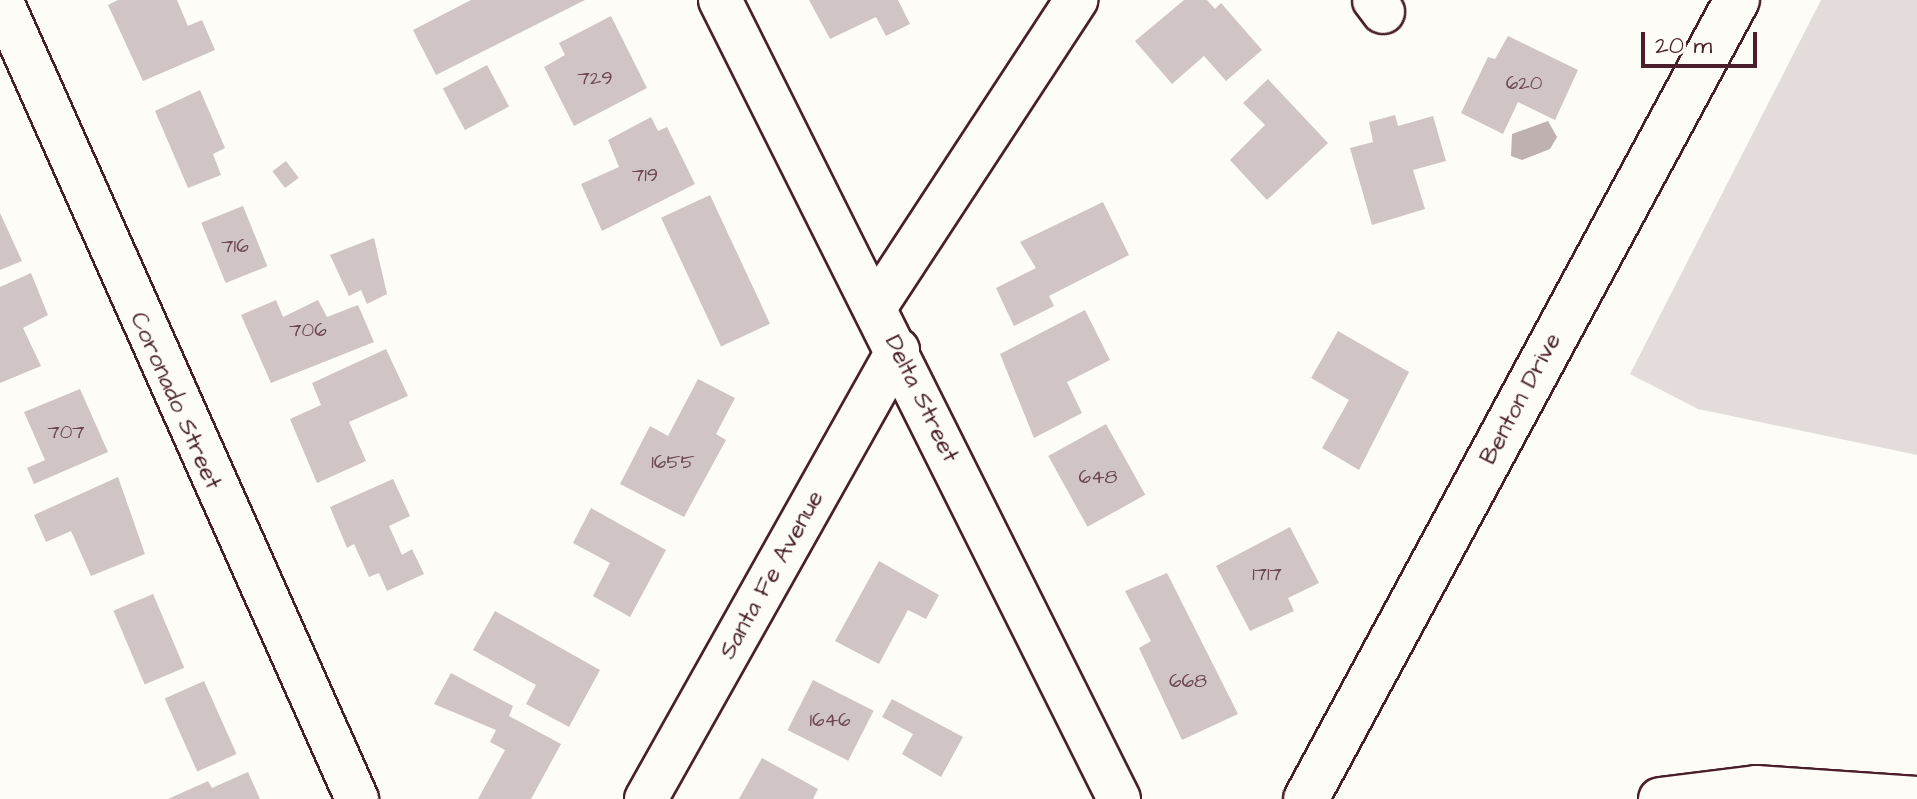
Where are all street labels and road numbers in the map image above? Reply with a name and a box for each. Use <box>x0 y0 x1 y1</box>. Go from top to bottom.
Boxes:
street label: Coronado Street <box>123 308 227 494</box>
street label: Benton Drive <box>1474 328 1568 470</box>
street label: Delta Street <box>878 331 964 467</box>
street label: Santa Fe Avenue <box>714 486 830 664</box>

